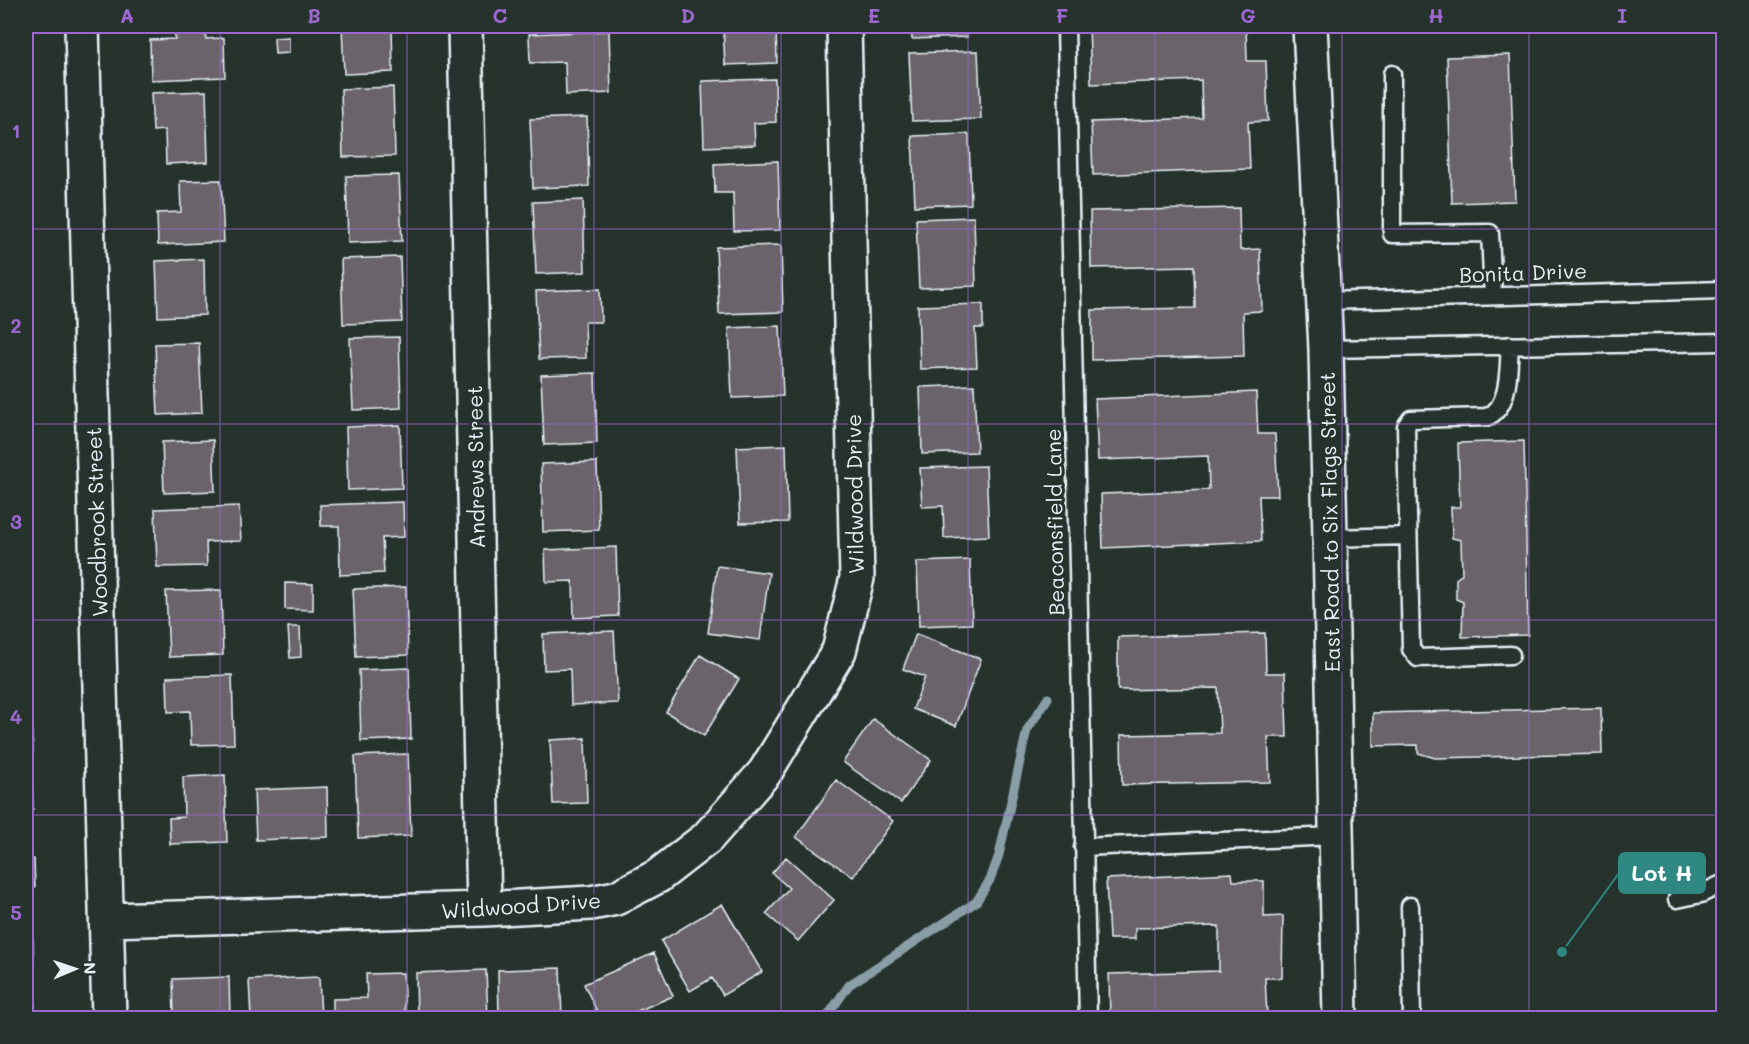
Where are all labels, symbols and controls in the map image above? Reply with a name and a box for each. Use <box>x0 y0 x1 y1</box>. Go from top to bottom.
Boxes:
text: A <box>120 2 134 28</box>
text: B <box>307 2 321 28</box>
text: C <box>493 2 508 28</box>
text: D <box>681 2 695 28</box>
text: E <box>868 2 880 28</box>
text: F <box>1056 2 1069 28</box>
text: G <box>1240 2 1256 28</box>
text: H <box>1428 2 1444 28</box>
text: I <box>1617 2 1627 28</box>
text: 1 <box>12 117 20 143</box>
street label: Bonita Drive <box>1459 256 1587 288</box>
text: 2 <box>10 312 22 338</box>
street label: East Road to Six Flags Street <box>1313 372 1345 672</box>
street label: Andrews Street <box>460 385 490 549</box>
street label: Wildwood Drive <box>839 414 869 574</box>
street label: Woodbrook Street <box>79 426 113 618</box>
street label: Beaconsfield Lane <box>1039 428 1069 616</box>
text: 3 <box>10 508 22 534</box>
text: 4 <box>10 703 23 729</box>
callout: Lot H <box>1619 853 1705 893</box>
text: Lot H <box>1631 858 1693 887</box>
street label: Wildwood Drive <box>440 886 602 924</box>
text: 5 <box>10 899 22 925</box>
north arrow <box>45 939 105 999</box>
text: N <box>80 962 101 975</box>

